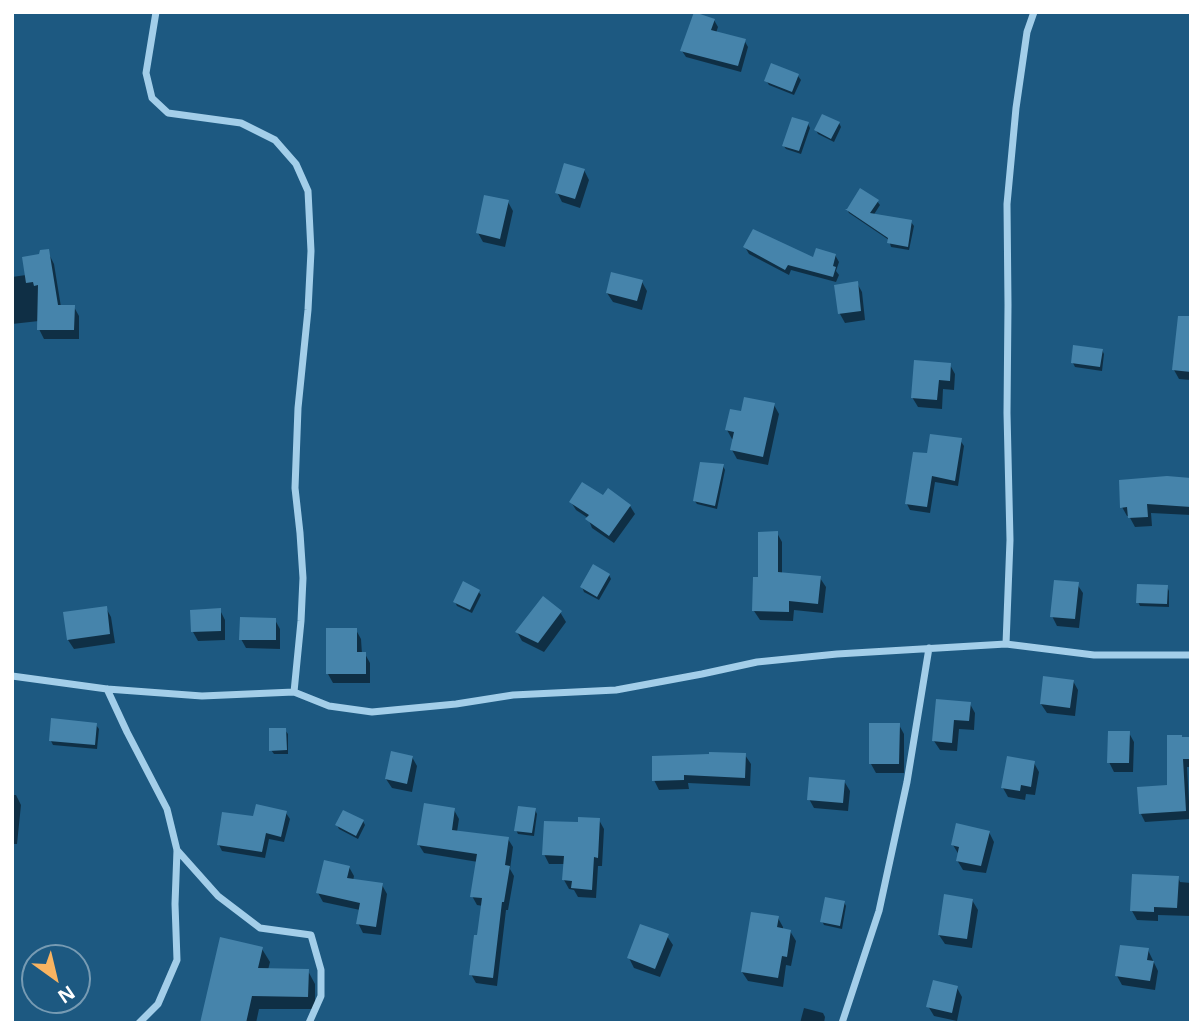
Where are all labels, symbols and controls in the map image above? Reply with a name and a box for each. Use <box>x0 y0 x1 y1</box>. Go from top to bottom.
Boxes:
north arrow <box>21 944 91 1014</box>
text: N <box>53 980 80 1010</box>

